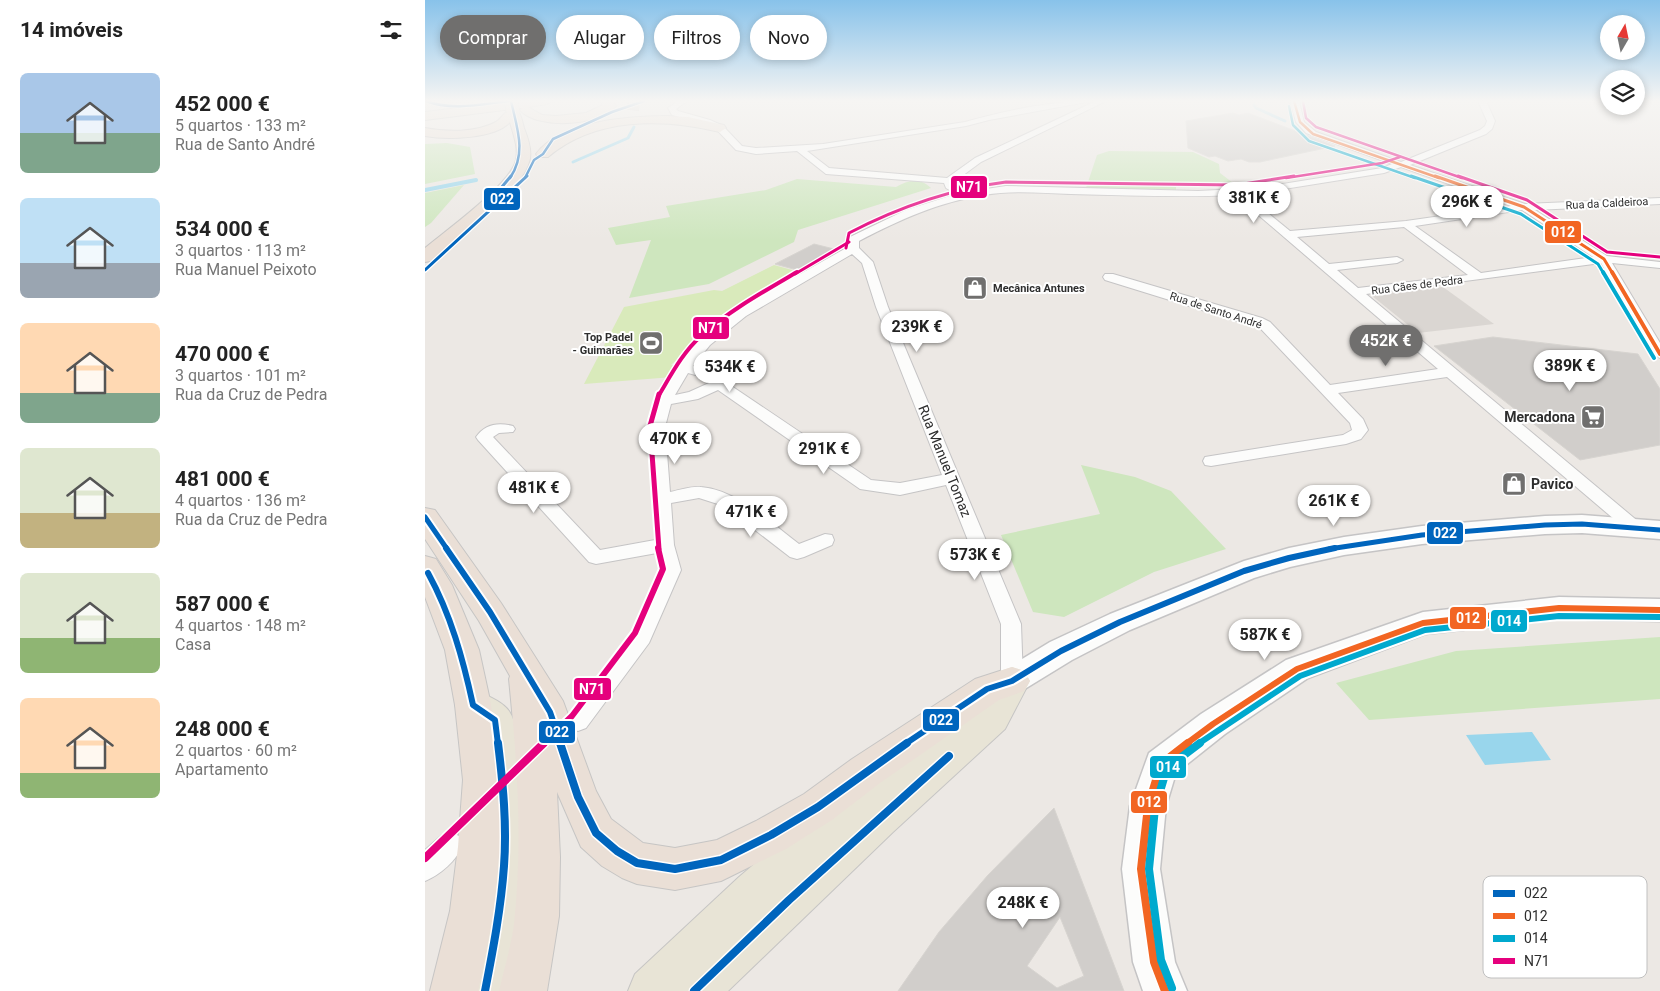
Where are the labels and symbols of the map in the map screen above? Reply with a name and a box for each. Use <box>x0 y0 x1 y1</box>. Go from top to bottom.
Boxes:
north arrow <box>1600 15 1645 60</box>
line badge: N71 <box>950 175 988 199</box>
text: N71 <box>956 179 982 195</box>
pin: 381K € <box>1213 182 1295 224</box>
pin: 296K € <box>1426 186 1508 228</box>
line badge: 022 <box>483 187 521 211</box>
text: 022 <box>490 191 514 207</box>
street label: Rua da Caldeiroa <box>1565 195 1649 212</box>
line badge: 012 <box>1544 220 1582 244</box>
text: 012 <box>1551 224 1575 240</box>
street label: Rua Cães de Pedra <box>1371 273 1464 298</box>
shop icon: Mecânica Antunes <box>962 275 988 301</box>
place label: Mecânica Antunes <box>993 282 1085 295</box>
street label: Rua de Santo André <box>1168 289 1264 332</box>
pin: 239K € <box>876 310 958 353</box>
line badge: N71 <box>692 316 730 340</box>
text: N71 <box>698 320 724 336</box>
pin: 452K € <box>1345 324 1427 367</box>
sports icon: Top Padel - Guimarães <box>638 330 664 356</box>
place label: Top Padel - Guimarães <box>573 331 633 357</box>
pin: 534K € <box>689 350 771 393</box>
pin: 389K € <box>1529 350 1611 392</box>
street label: Rua Manuel Tomaz <box>915 403 975 519</box>
supermarket icon: Mercadona <box>1580 404 1606 430</box>
place label: Mercadona <box>1504 409 1575 425</box>
pin: 470K € <box>634 422 716 465</box>
pin: 291K € <box>783 432 865 475</box>
shop icon: Pavico <box>1501 471 1527 497</box>
pin: 481K € <box>493 472 575 514</box>
place label: Pavico <box>1531 476 1573 492</box>
pin: 261K € <box>1293 484 1375 527</box>
pin: 471K € <box>710 496 792 538</box>
line badge: 022 <box>1426 521 1464 545</box>
text: 022 <box>1433 525 1457 541</box>
pin: 573K € <box>934 538 1016 581</box>
line badge: 012 <box>1449 606 1487 630</box>
line badge: 014 <box>1490 609 1528 633</box>
text: 012 <box>1456 610 1480 626</box>
text: 014 <box>1497 613 1521 629</box>
pin: 587K € <box>1224 618 1306 661</box>
line badge: N71 <box>573 677 612 701</box>
text: N71 <box>579 681 605 697</box>
line badge: 022 <box>922 708 960 732</box>
text: 022 <box>929 712 953 728</box>
line badge: 022 <box>538 720 576 744</box>
text: 022 <box>545 724 569 740</box>
line badge: 014 <box>1149 755 1187 779</box>
text: 014 <box>1156 759 1180 775</box>
line badge: 012 <box>1130 790 1168 814</box>
text: 012 <box>1137 794 1161 810</box>
legend <box>1483 876 1647 978</box>
text: 022 <box>1524 885 1548 901</box>
pin: 248K € <box>982 886 1064 929</box>
text: 012 <box>1524 908 1548 924</box>
text: 014 <box>1524 930 1548 946</box>
text: N71 <box>1524 953 1550 969</box>

